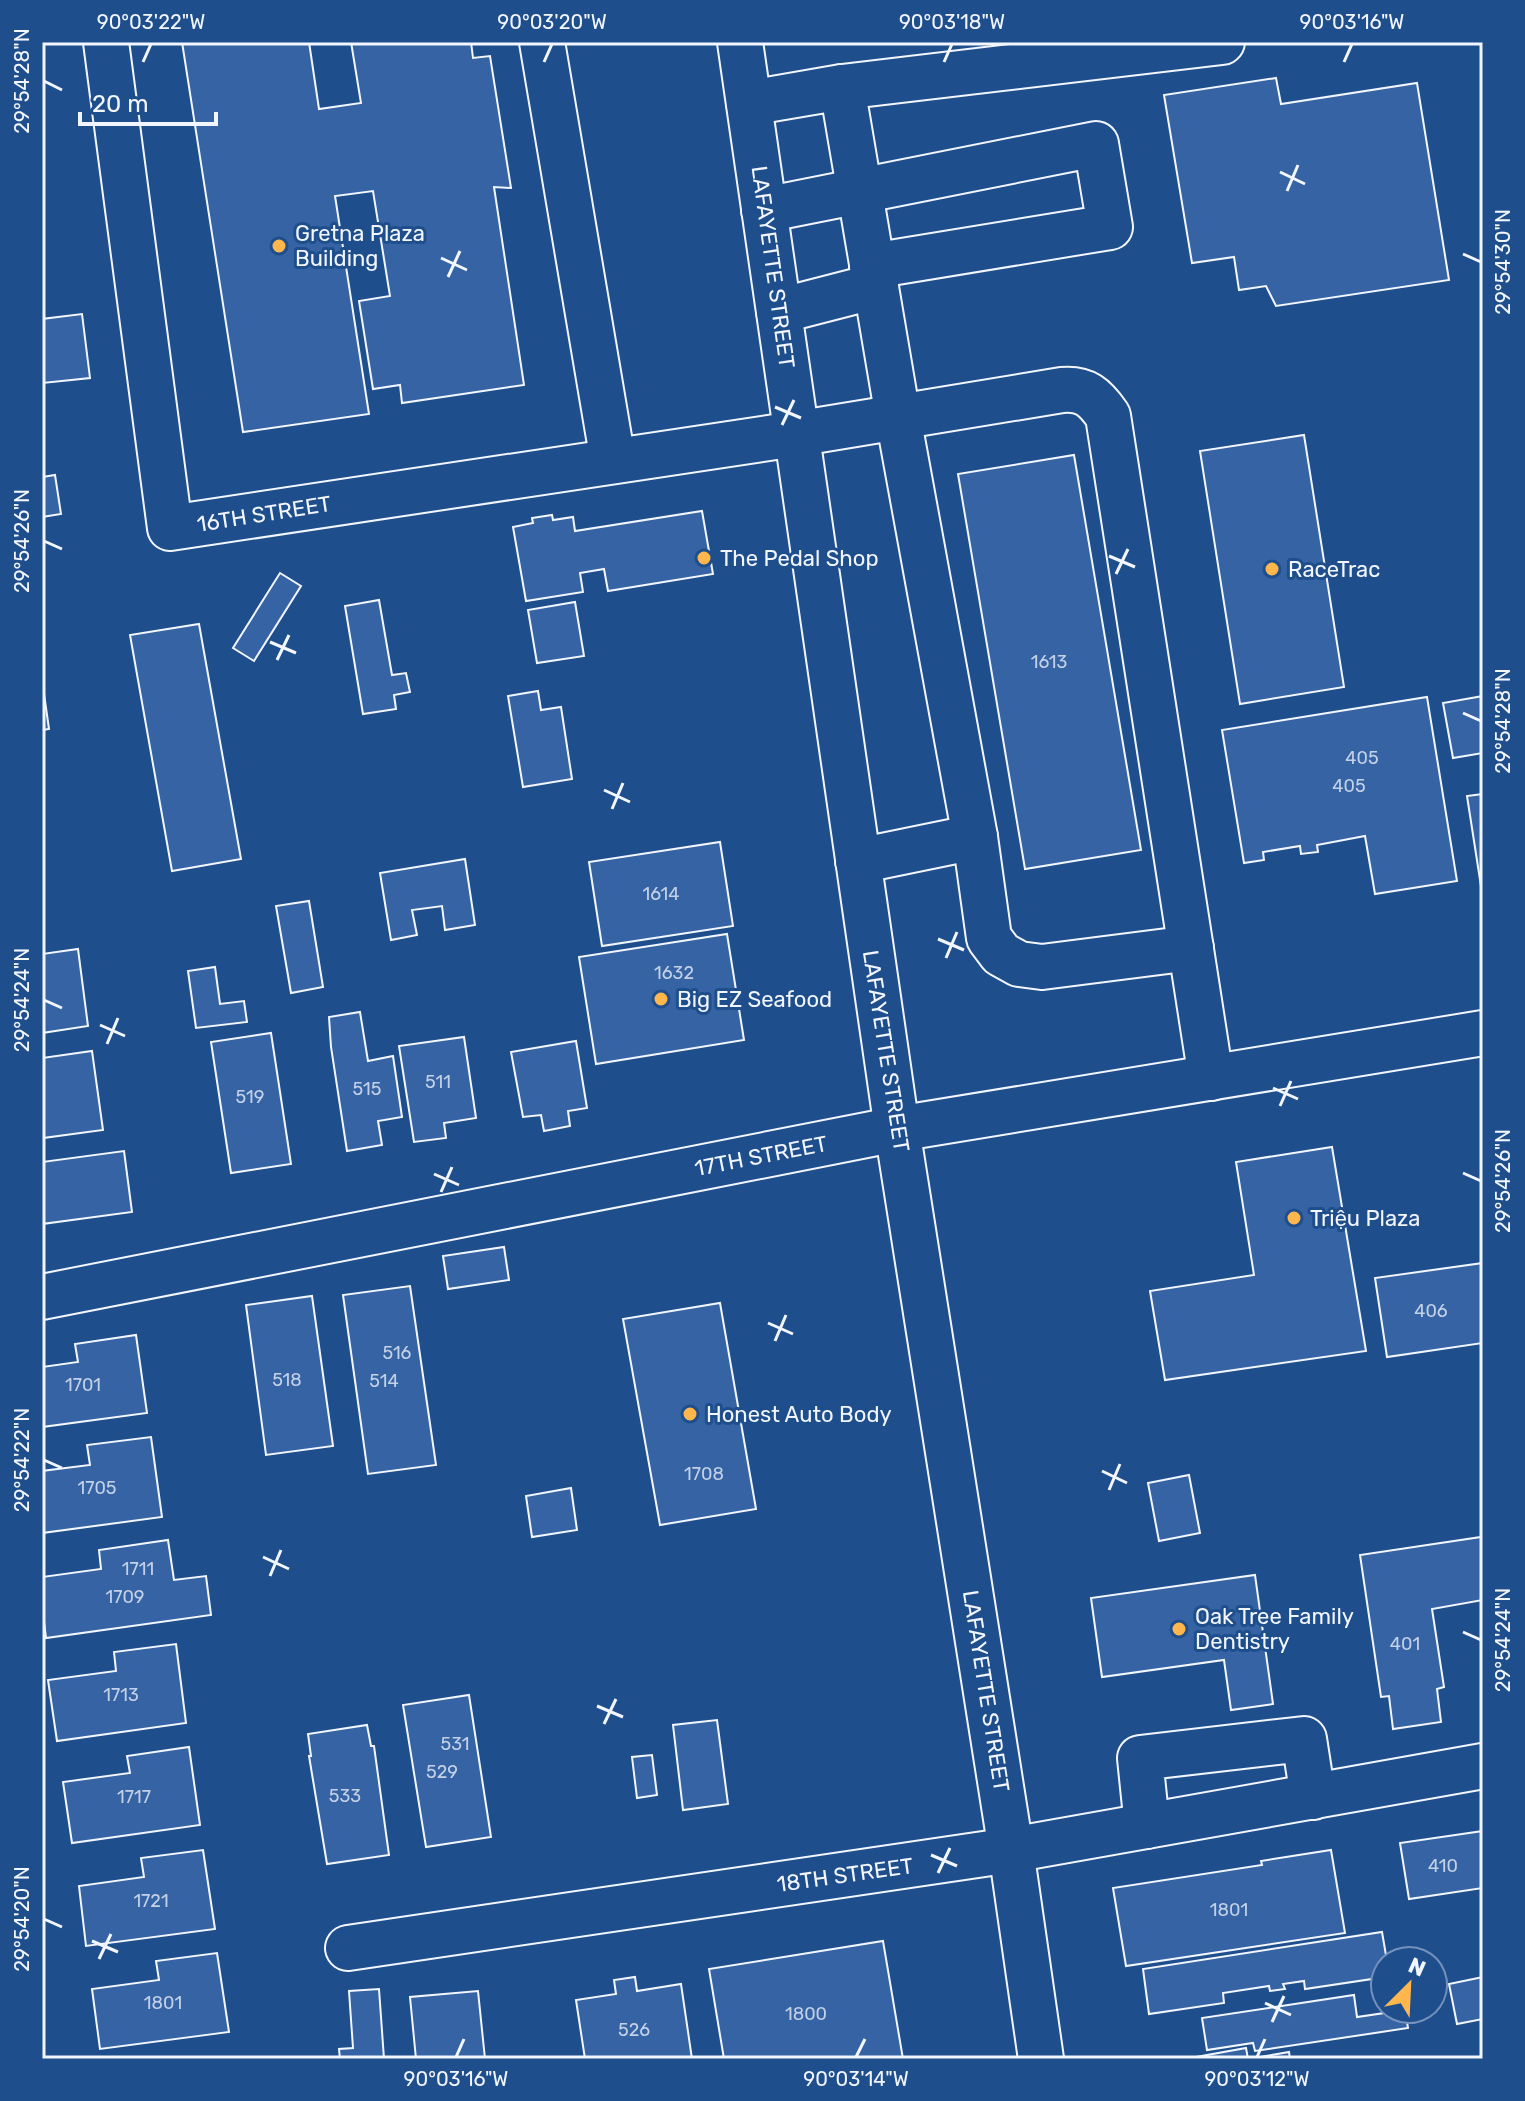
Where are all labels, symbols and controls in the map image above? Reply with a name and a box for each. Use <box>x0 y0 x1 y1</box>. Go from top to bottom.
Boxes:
text: 90°03'22"W <box>97 10 205 34</box>
text: 90°03'20"W <box>497 10 607 34</box>
text: 90°03'18"W <box>899 10 1005 34</box>
text: 90°03'16"W <box>1300 10 1404 34</box>
text: 29°54'28"N <box>10 28 34 134</box>
scale bar <box>80 76 216 126</box>
text: 20 m <box>92 90 149 118</box>
street label: LAFAYETTE STREET <box>745 164 801 370</box>
text: 29°54'30"N <box>1491 209 1515 315</box>
place label: Gretna Plaza Building <box>295 220 425 272</box>
marker: Gretna Plaza Building <box>270 237 288 255</box>
text: 29°54'26"N <box>10 489 34 593</box>
street label: 16TH STREET <box>195 490 333 538</box>
place label: The Pedal Shop <box>720 545 879 572</box>
marker: The Pedal Shop <box>695 549 713 567</box>
place label: RaceTrac <box>1288 556 1380 583</box>
marker: RaceTrac <box>1263 560 1281 578</box>
house number: 1613 <box>1031 651 1067 673</box>
text: 29°54'28"N <box>1491 668 1515 774</box>
house number: 405 <box>1345 747 1379 769</box>
house number: 405 <box>1332 775 1366 797</box>
house number: 1614 <box>642 883 680 905</box>
text: 29°54'24"N <box>10 948 34 1052</box>
street label: LAFAYETTE STREET <box>857 948 915 1154</box>
house number: 1632 <box>654 962 694 984</box>
place label: Big EZ Seafood <box>677 986 832 1013</box>
marker: Big EZ Seafood <box>652 990 670 1008</box>
house number: 511 <box>425 1071 451 1093</box>
house number: 515 <box>353 1078 381 1100</box>
house number: 519 <box>236 1086 264 1108</box>
text: 29°54'26"N <box>1491 1129 1515 1233</box>
street label: 17TH STREET <box>692 1130 830 1182</box>
place label: Triệu Plaza <box>1310 1205 1420 1232</box>
marker: Triệu Plaza <box>1285 1209 1303 1227</box>
house number: 406 <box>1414 1300 1448 1322</box>
house number: 516 <box>383 1342 412 1364</box>
house number: 518 <box>272 1369 302 1391</box>
house number: 514 <box>369 1370 399 1392</box>
house number: 1701 <box>65 1374 101 1396</box>
place label: Honest Auto Body <box>706 1401 892 1428</box>
marker: Honest Auto Body <box>681 1405 699 1423</box>
text: 29°54'22"N <box>10 1408 34 1512</box>
house number: 1708 <box>684 1463 724 1485</box>
house number: 1705 <box>77 1477 117 1499</box>
house number: 1711 <box>122 1558 154 1580</box>
house number: 1709 <box>105 1586 145 1608</box>
street label: LAFAYETTE STREET <box>957 1588 1015 1794</box>
text: 29°54'24"N <box>1491 1588 1515 1692</box>
place label: Oak Tree Family Dentistry <box>1195 1603 1354 1655</box>
marker: Oak Tree Family Dentistry <box>1170 1620 1188 1638</box>
house number: 401 <box>1390 1633 1420 1655</box>
house number: 1713 <box>103 1684 139 1706</box>
house number: 531 <box>441 1733 469 1755</box>
house number: 529 <box>426 1761 458 1783</box>
house number: 533 <box>329 1785 361 1807</box>
house number: 1717 <box>117 1786 151 1808</box>
street label: 18TH STREET <box>775 1852 915 1898</box>
house number: 410 <box>1428 1855 1458 1877</box>
text: 29°54'20"N <box>10 1866 34 1972</box>
house number: 1721 <box>133 1890 169 1912</box>
house number: 1801 <box>1210 1899 1248 1921</box>
north arrow <box>1369 1945 1449 2025</box>
text: N <box>1404 1952 1430 1983</box>
house number: 1801 <box>144 1992 182 2014</box>
house number: 1800 <box>785 2003 827 2025</box>
house number: 526 <box>618 2019 650 2041</box>
text: 90°03'16"W <box>404 2067 508 2091</box>
text: 90°03'14"W <box>803 2067 909 2091</box>
text: 90°03'12"W <box>1204 2067 1310 2091</box>

